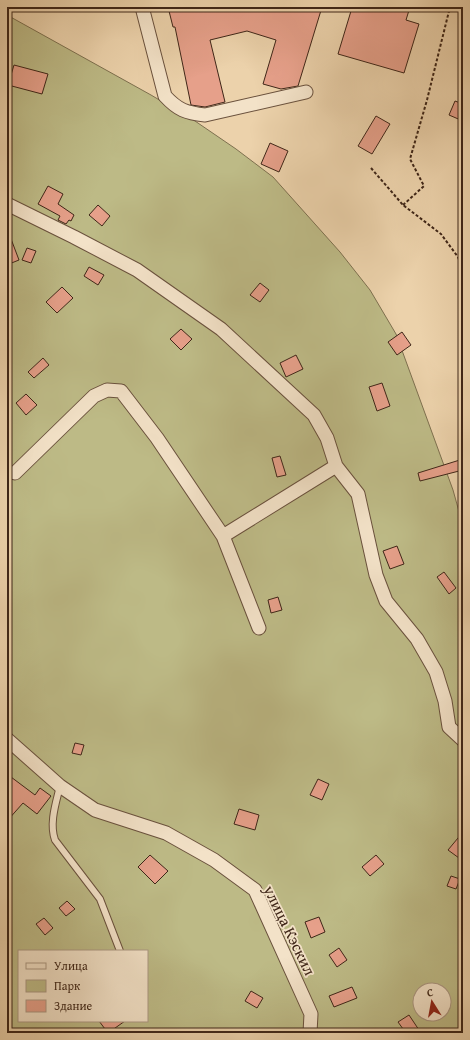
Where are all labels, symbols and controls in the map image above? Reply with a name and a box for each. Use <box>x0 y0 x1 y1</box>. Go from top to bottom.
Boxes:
street label: улица Кэскил <box>257 880 322 979</box>
legend <box>18 950 148 1022</box>
text: Улица <box>54 957 88 974</box>
text: Парк <box>54 977 81 994</box>
north arrow <box>412 982 452 1022</box>
text: С <box>426 984 435 1001</box>
text: Здание <box>54 997 93 1014</box>

